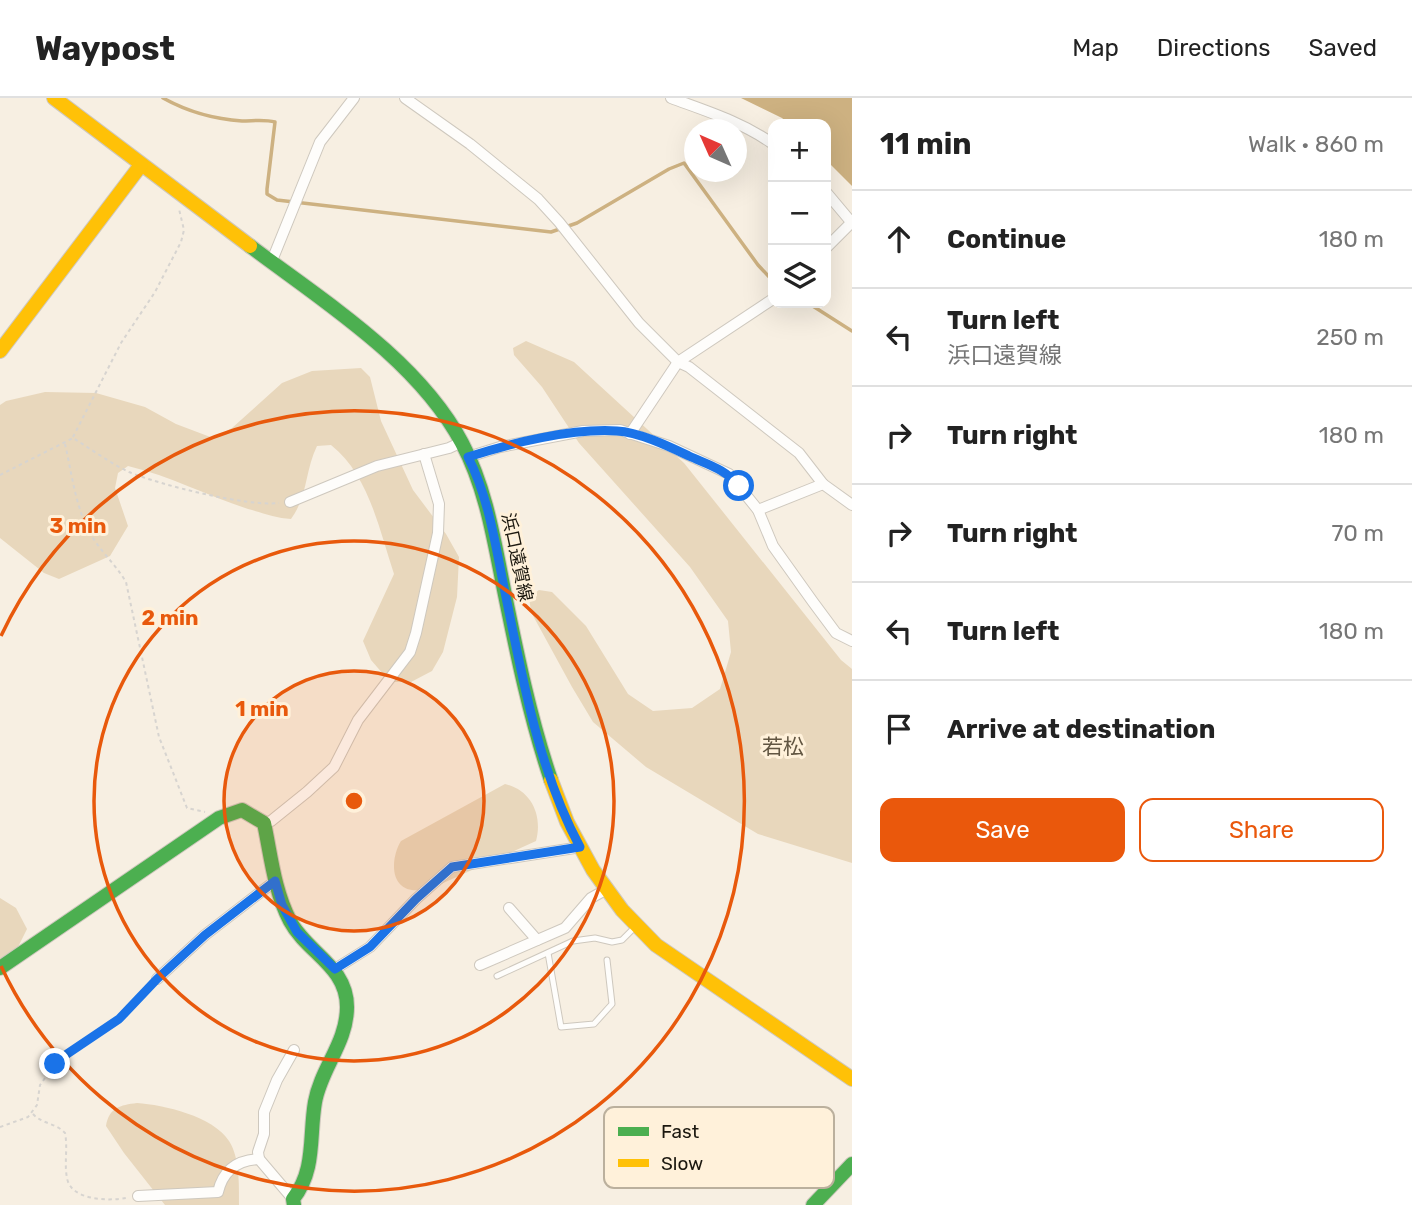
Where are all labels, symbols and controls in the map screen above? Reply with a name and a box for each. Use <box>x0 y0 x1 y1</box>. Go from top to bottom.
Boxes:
text: Waypost <box>35 29 175 68</box>
text: Map <box>1072 34 1119 62</box>
text: Directions <box>1157 34 1270 62</box>
text: Saved <box>1308 34 1377 62</box>
north arrow <box>684 119 747 182</box>
map controls <box>768 119 831 308</box>
button: + <box>768 119 831 182</box>
text: 11 min <box>880 126 972 162</box>
text: Walk · 860 m <box>1248 130 1384 158</box>
button: − <box>768 182 831 245</box>
icon: ahead <box>880 220 918 258</box>
text: Continue <box>947 224 1066 255</box>
text: 180 m <box>1319 225 1384 253</box>
button: layers <box>768 245 831 308</box>
text: Turn left <box>947 305 1059 336</box>
icon: left <box>880 318 918 356</box>
text: 250 m <box>1316 323 1384 351</box>
text: 浜口遠賀線 <box>947 341 1062 369</box>
icon: right <box>880 416 918 454</box>
text: Turn right <box>947 420 1077 451</box>
text: 180 m <box>1319 421 1384 449</box>
route start <box>723 470 754 501</box>
street label: 浜口遠賀線 <box>497 511 537 603</box>
text: 3 min <box>49 513 107 538</box>
icon: right <box>880 514 918 552</box>
text: Turn right <box>947 518 1077 549</box>
text: 70 m <box>1332 519 1384 547</box>
text: 2 min <box>142 605 198 630</box>
icon: left <box>880 612 918 650</box>
text: Turn left <box>947 616 1059 647</box>
text: 180 m <box>1319 617 1384 645</box>
text: 1 min <box>235 696 289 721</box>
icon: arrive <box>880 710 918 748</box>
text: Arrive at destination <box>947 714 1215 745</box>
district label: 若松 <box>762 734 804 759</box>
centre of rings <box>342 789 366 813</box>
button: Save <box>880 798 1125 862</box>
button: Share <box>1139 798 1384 862</box>
route end <box>39 1048 70 1079</box>
legend <box>604 1107 834 1188</box>
text: Fast <box>661 1120 700 1143</box>
text: Slow <box>661 1152 703 1175</box>

